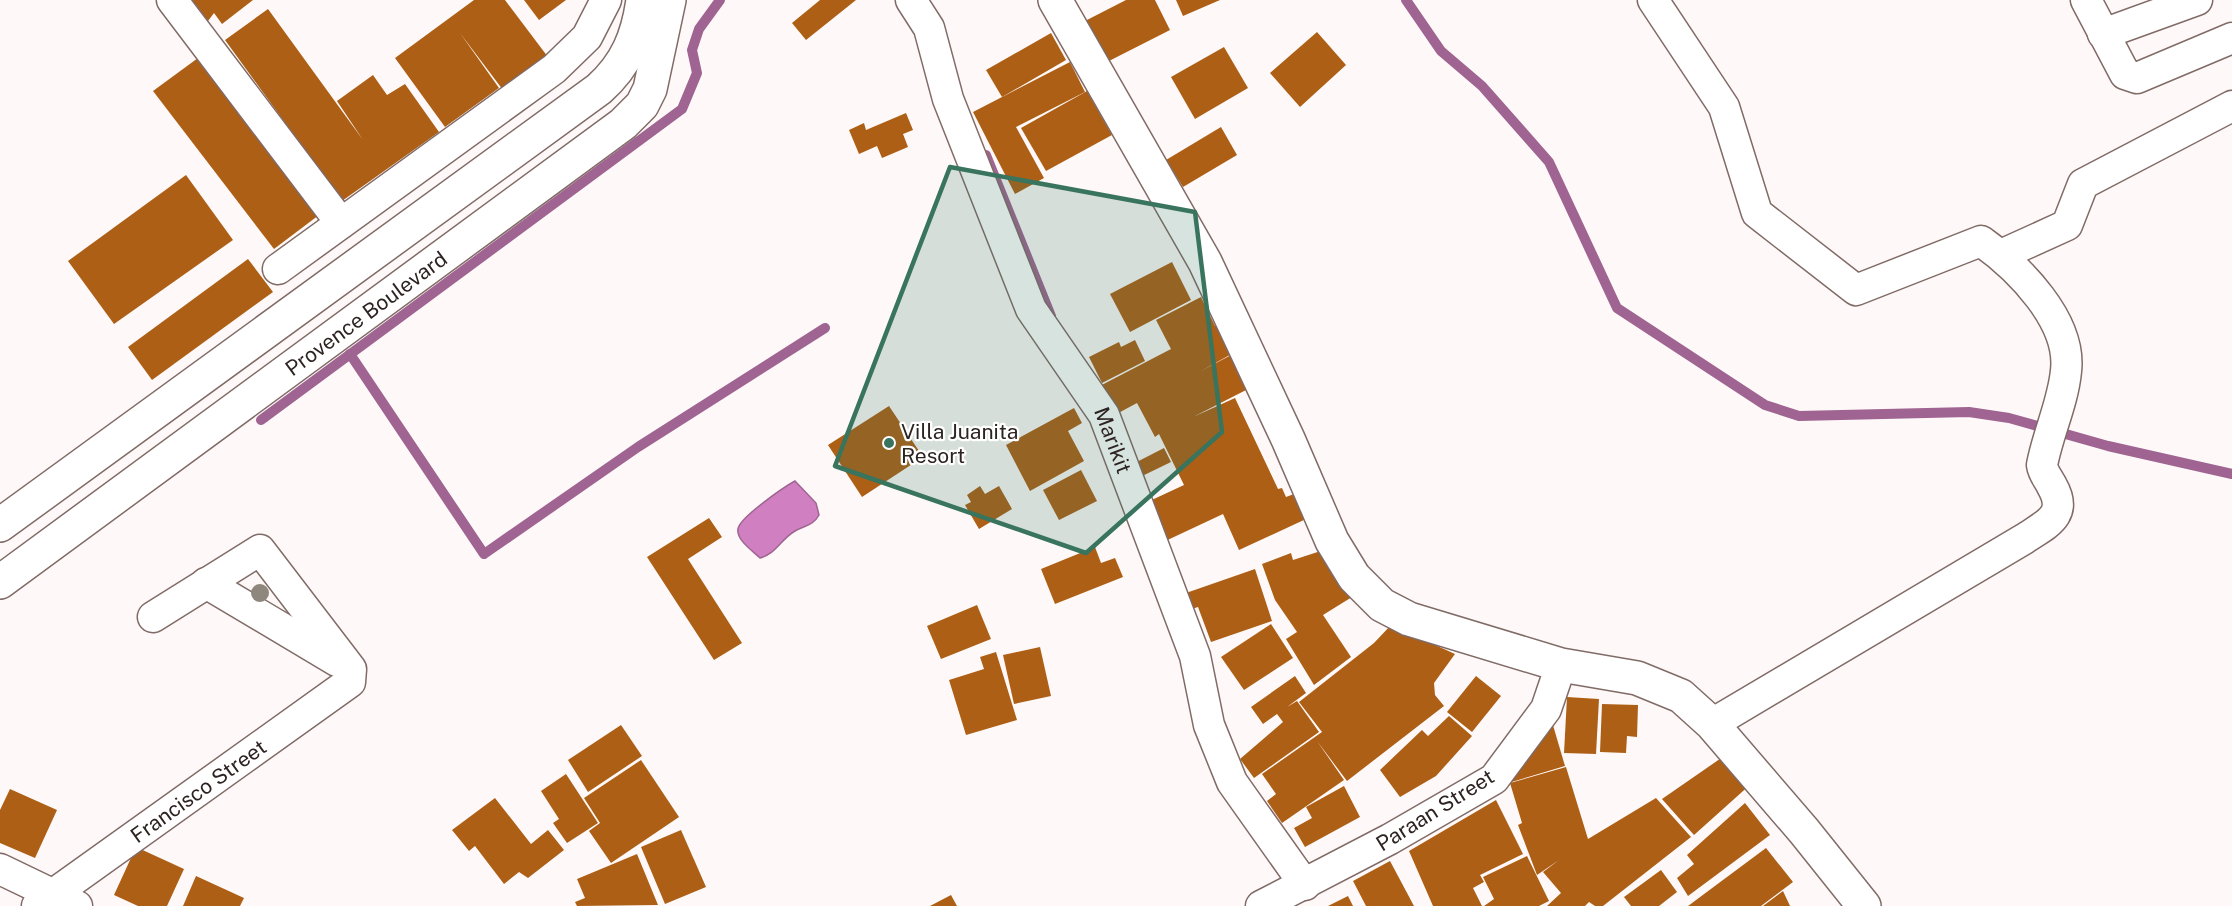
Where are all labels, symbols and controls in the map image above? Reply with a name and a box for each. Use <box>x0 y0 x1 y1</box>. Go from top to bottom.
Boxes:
street label: Provence Boulevard <box>280 246 451 381</box>
street label: Marikit <box>1090 403 1137 477</box>
place label: Villa Juanita Resort <box>901 419 1018 468</box>
marker: Villa Juanita Resort <box>882 436 896 450</box>
street label: Francisco Street <box>125 734 271 848</box>
street label: Paraan Street <box>1371 764 1499 856</box>

